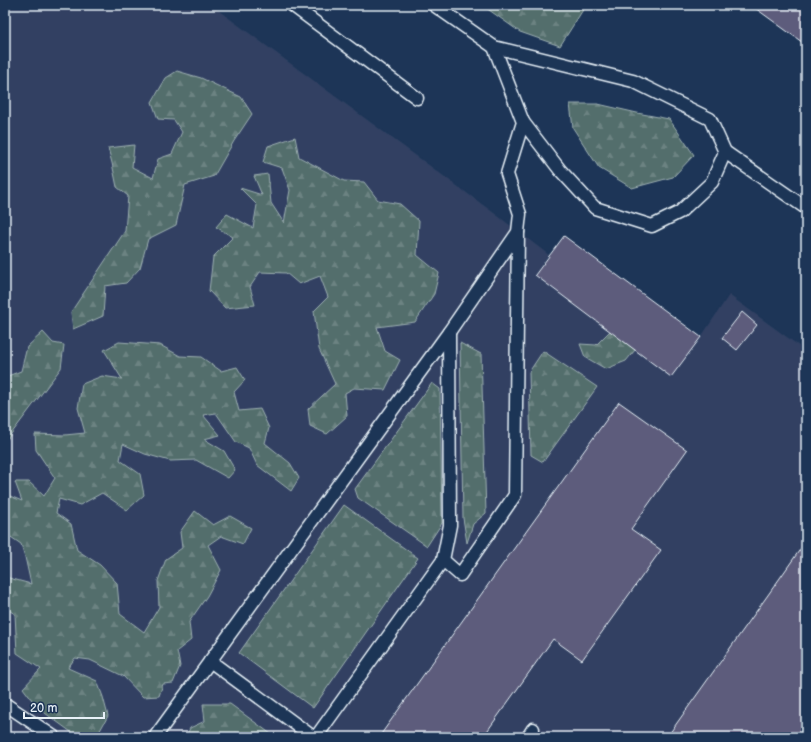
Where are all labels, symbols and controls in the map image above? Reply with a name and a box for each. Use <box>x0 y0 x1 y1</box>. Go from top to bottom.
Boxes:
scale bar <box>24 694 104 720</box>
text: 20 m <box>30 701 57 716</box>

